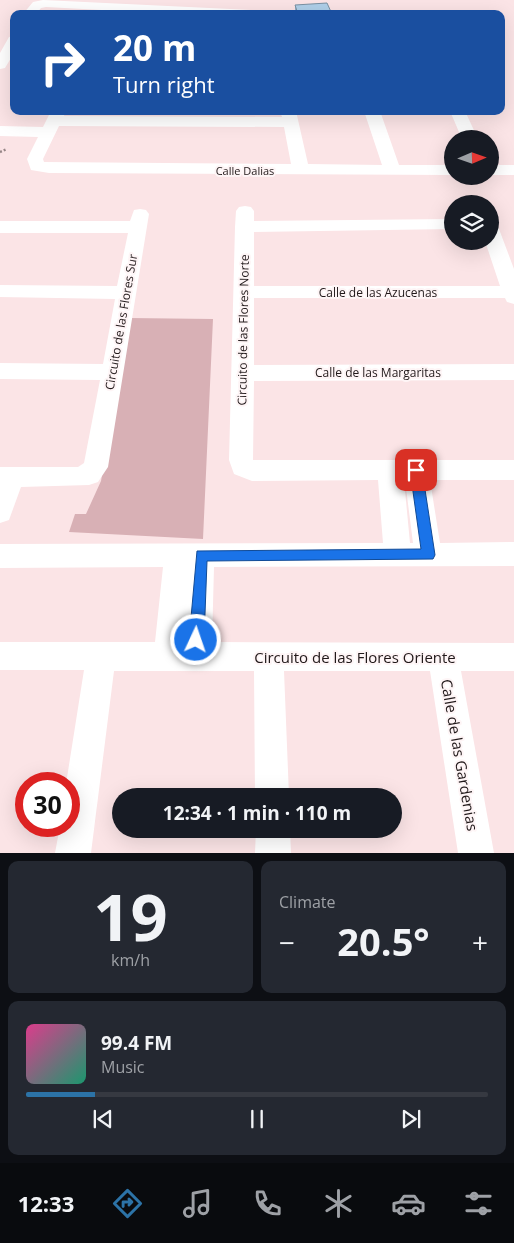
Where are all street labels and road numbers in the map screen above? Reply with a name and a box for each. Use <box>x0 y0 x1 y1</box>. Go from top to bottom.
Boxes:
street label: Calle Dalias <box>216 163 274 178</box>
street label: Circuito de las Flores Sur <box>101 253 141 391</box>
street label: Circuito de las Flores Norte <box>233 254 253 406</box>
street label: Calle de las Azucenas <box>319 284 438 301</box>
street label: Calle de las Margaritas <box>315 364 441 381</box>
street label: Circuito de las Flores Oriente <box>254 647 456 667</box>
street label: Calle de las Gardenias <box>437 678 483 832</box>

